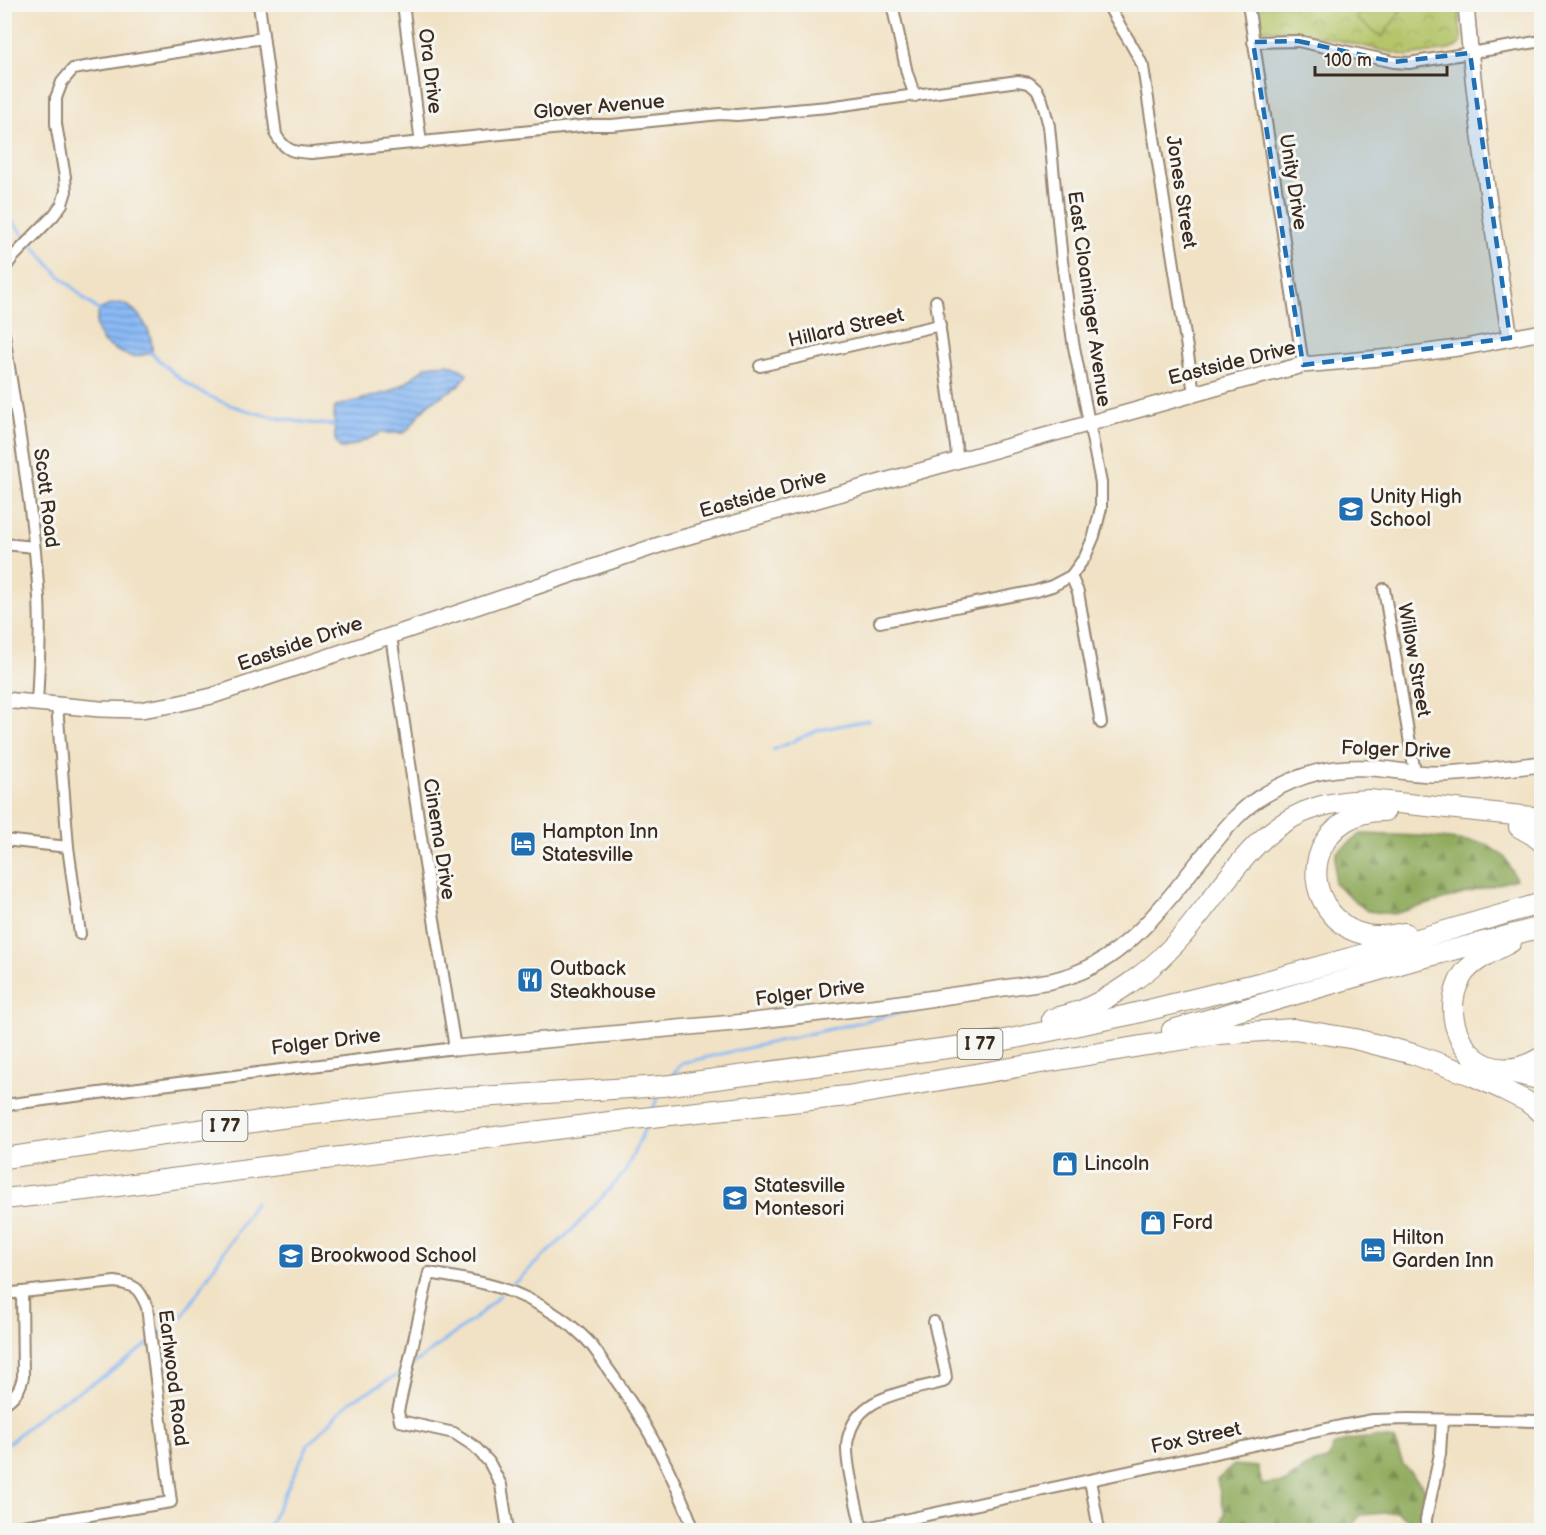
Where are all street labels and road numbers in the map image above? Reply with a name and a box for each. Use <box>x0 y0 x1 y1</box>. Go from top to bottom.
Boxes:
street label: Ora Drive <box>413 27 447 115</box>
street label: Glover Avenue <box>532 89 666 125</box>
street label: Unity Drive <box>1274 132 1312 232</box>
street label: Jones Street <box>1160 134 1202 250</box>
street label: East Cloaninger Avenue <box>1062 190 1116 409</box>
street label: Hillard Street <box>786 303 906 353</box>
street label: Eastside Drive <box>1166 336 1298 390</box>
street label: Scott Road <box>28 447 64 549</box>
street label: Eastside Drive <box>697 464 829 524</box>
street label: Willow Street <box>1392 601 1436 719</box>
street label: Eastside Drive <box>234 611 366 677</box>
street label: Folger Drive <box>1341 736 1452 764</box>
street label: Cinema Drive <box>418 777 460 901</box>
street label: Folger Drive <box>754 974 866 1012</box>
street label: Folger Drive <box>270 1023 382 1061</box>
road number: I 77 <box>958 1029 1002 1059</box>
road number: I 77 <box>202 1111 248 1141</box>
street label: Earlwood Road <box>153 1308 193 1448</box>
street label: Fox Street <box>1149 1417 1243 1459</box>

